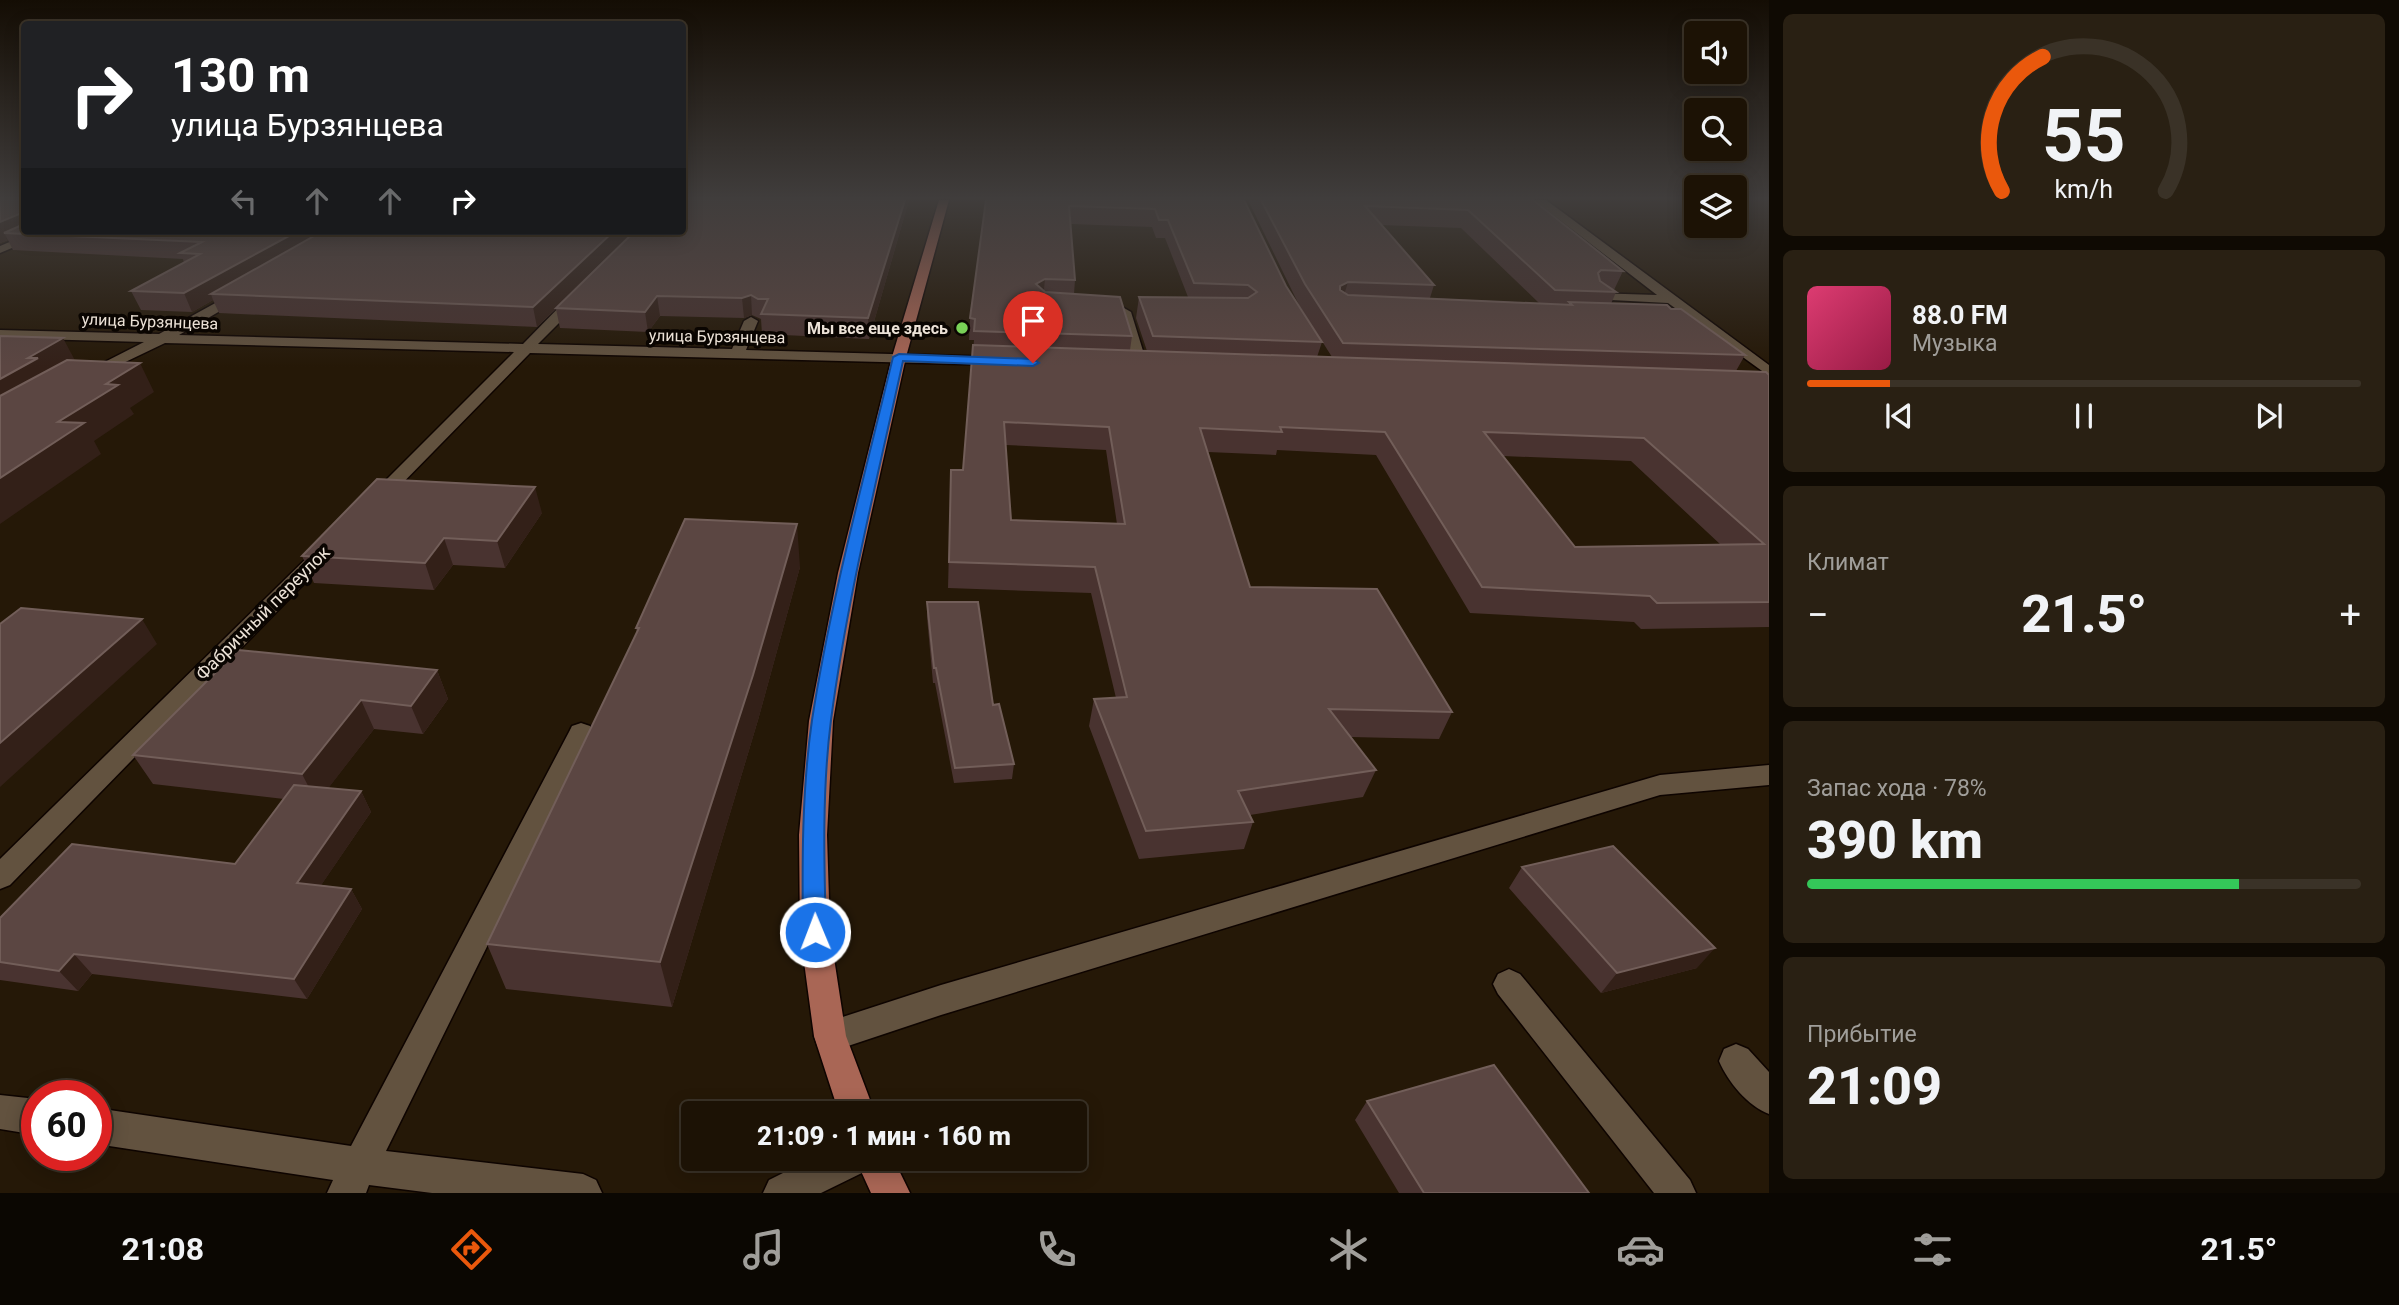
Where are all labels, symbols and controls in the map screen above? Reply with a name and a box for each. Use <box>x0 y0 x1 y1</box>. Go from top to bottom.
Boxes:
map controls <box>1684 21 1747 238</box>
button: sound <box>1684 21 1747 84</box>
text: 130 m <box>171 47 310 104</box>
icon: right <box>56 49 147 140</box>
text: 55 <box>2042 93 2126 179</box>
button: search <box>1684 98 1747 161</box>
text: улица Бурзянцева <box>171 106 444 144</box>
button: layers <box>1684 175 1747 238</box>
text: km/h <box>2055 175 2113 204</box>
icon: left <box>225 182 263 220</box>
icon: ahead <box>298 182 336 220</box>
icon: ahead <box>371 182 409 220</box>
icon: right <box>444 182 482 220</box>
pin <box>1003 291 1063 363</box>
text: 88.0 FM <box>1912 300 2008 330</box>
icon: arrive <box>1014 302 1052 340</box>
street label: улица Бурзянцева <box>81 310 219 333</box>
place label: Мы все еще здесь <box>807 319 948 338</box>
marker: Мы все еще здесь <box>954 320 970 336</box>
street label: улица Бурзянцева <box>649 326 785 347</box>
text: Музыка <box>1912 330 1997 357</box>
icon: previous <box>1880 397 1918 435</box>
icon: pause <box>2065 397 2103 435</box>
icon: next <box>2250 397 2288 435</box>
street label: Фабричный переулок <box>191 541 334 684</box>
text: Климат <box>1807 549 1889 576</box>
text: 21.5° <box>2021 584 2147 645</box>
text: − <box>1807 593 1829 637</box>
text: + <box>2339 593 2361 637</box>
text: Запас хода · 78% <box>1807 775 1987 802</box>
text: 390 km <box>1807 810 1983 871</box>
position arrow <box>778 895 852 969</box>
text: Прибытие <box>1807 1021 1917 1048</box>
text: 21:09 <box>1807 1056 1942 1117</box>
speed limit sign: 60 <box>21 1080 112 1171</box>
text: 21:09 · 1 мин · 160 m <box>757 1121 1011 1151</box>
icon: directions <box>447 1225 496 1274</box>
icon: music <box>739 1225 788 1274</box>
icon: phone <box>1032 1225 1081 1274</box>
icon: climate <box>1324 1225 1373 1274</box>
icon: car <box>1616 1225 1665 1274</box>
icon: filters <box>1908 1225 1957 1274</box>
text: 21:08 <box>122 1230 204 1268</box>
text: 21.5° <box>2200 1230 2277 1268</box>

